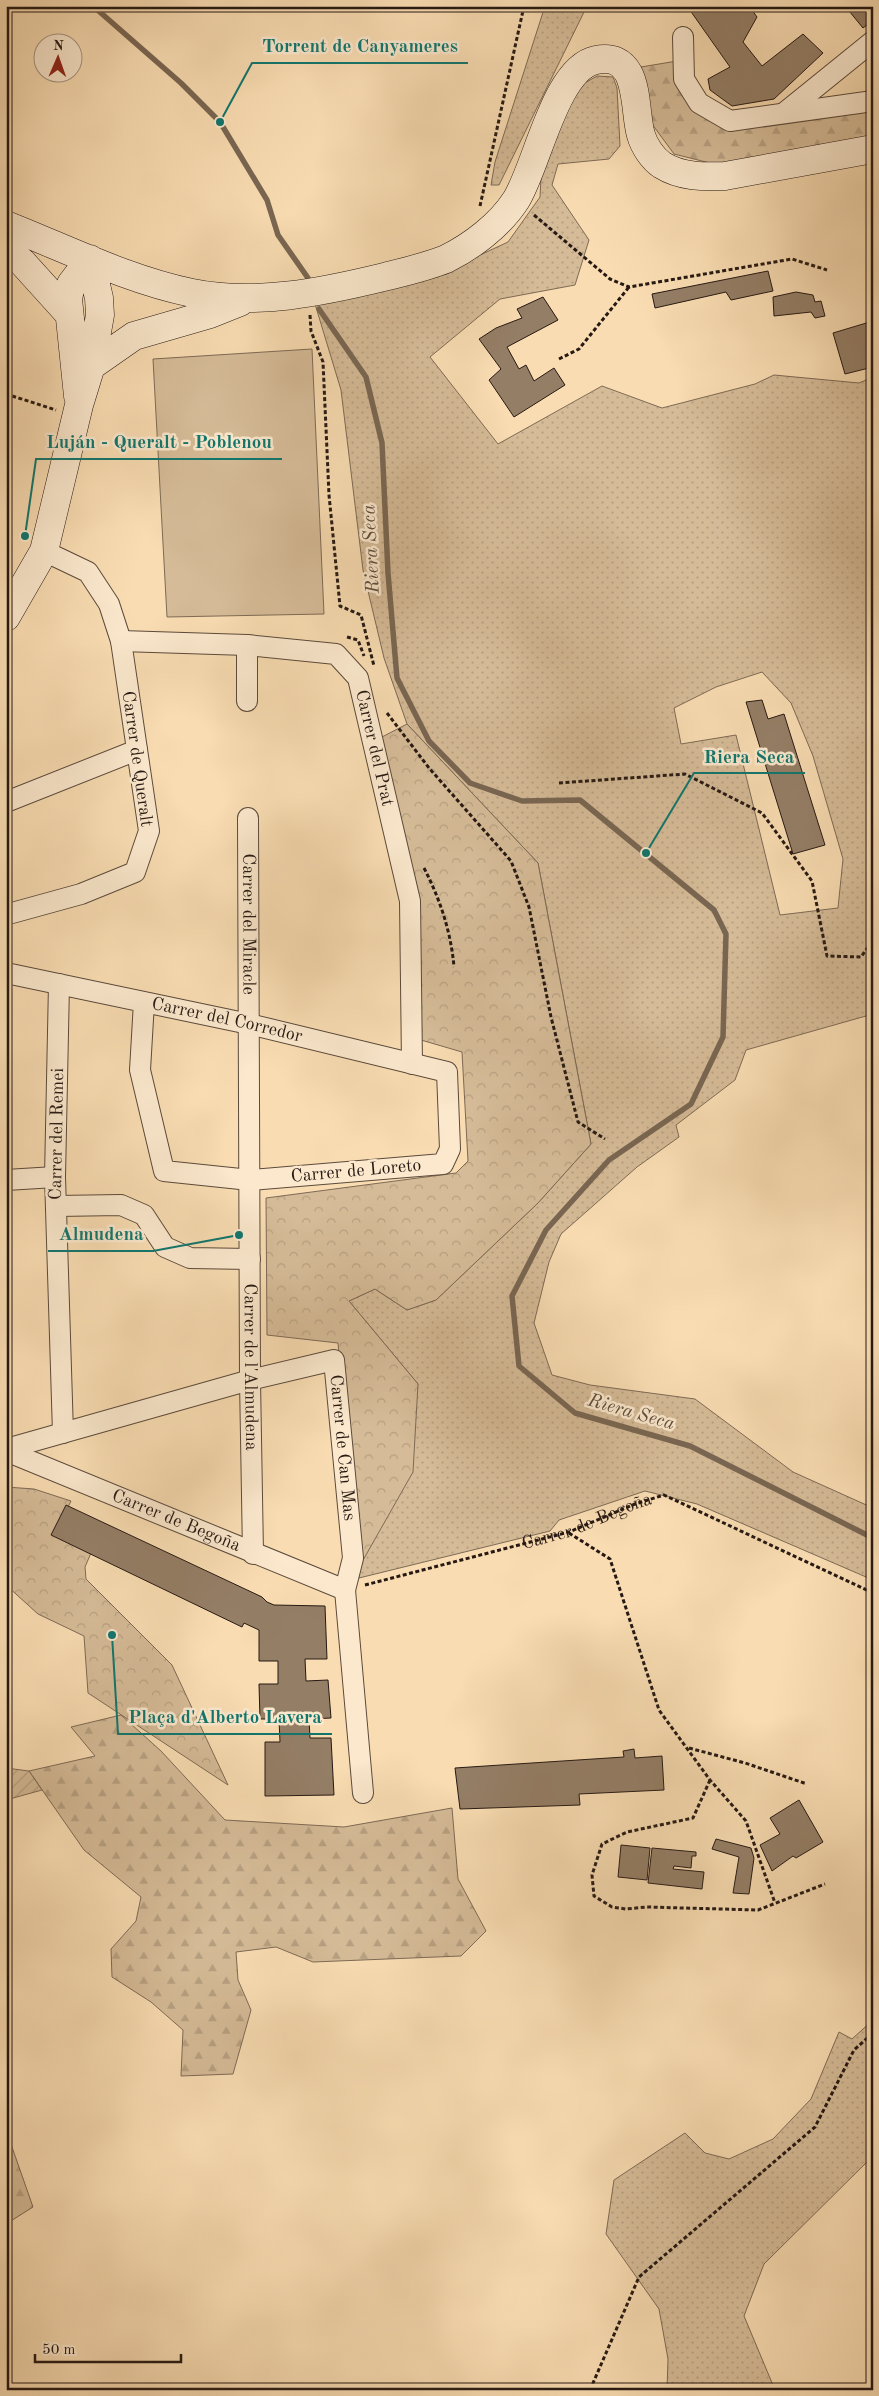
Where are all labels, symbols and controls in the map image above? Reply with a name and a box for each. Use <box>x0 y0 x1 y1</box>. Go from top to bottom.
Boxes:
callout: Torrent de Canyameres <box>252 29 468 63</box>
north arrow <box>32 32 82 82</box>
text: Torrent de Canyameres <box>262 38 458 57</box>
text: N <box>53 39 64 53</box>
callout: Luján - Queralt - Poblenou <box>36 425 282 459</box>
text: Luján - Queralt - Poblenou <box>46 434 272 453</box>
water label: Riera Seca <box>360 504 384 595</box>
street label: Carrer del Prat <box>352 688 397 808</box>
street label: Carrer de Queralt <box>119 690 155 828</box>
callout: Riera Seca <box>694 739 805 773</box>
text: Riera Seca <box>704 749 795 768</box>
street label: Carrer del Miracle <box>239 853 258 995</box>
street label: Carrer del Corredor <box>150 995 305 1046</box>
street label: Carrer del Remei <box>47 1067 67 1200</box>
street label: Carrer de Loreto <box>290 1156 422 1186</box>
callout: Almudena <box>48 1217 153 1251</box>
text: Almudena <box>58 1226 144 1245</box>
street label: Carrer de l'Almudena <box>241 1283 260 1451</box>
street label: Carrer de Can Mas <box>326 1374 358 1522</box>
water label: Riera Seca <box>584 1391 677 1434</box>
street label: Carrer de Begoña <box>109 1486 243 1555</box>
street label: Carrer de Begoña <box>520 1490 654 1553</box>
callout: Plaça d'Alberto Lavera <box>118 1700 332 1734</box>
text: Plaça d'Alberto Lavera <box>128 1709 322 1728</box>
scale bar <box>35 2331 181 2363</box>
text: 50 m <box>42 2343 76 2358</box>

